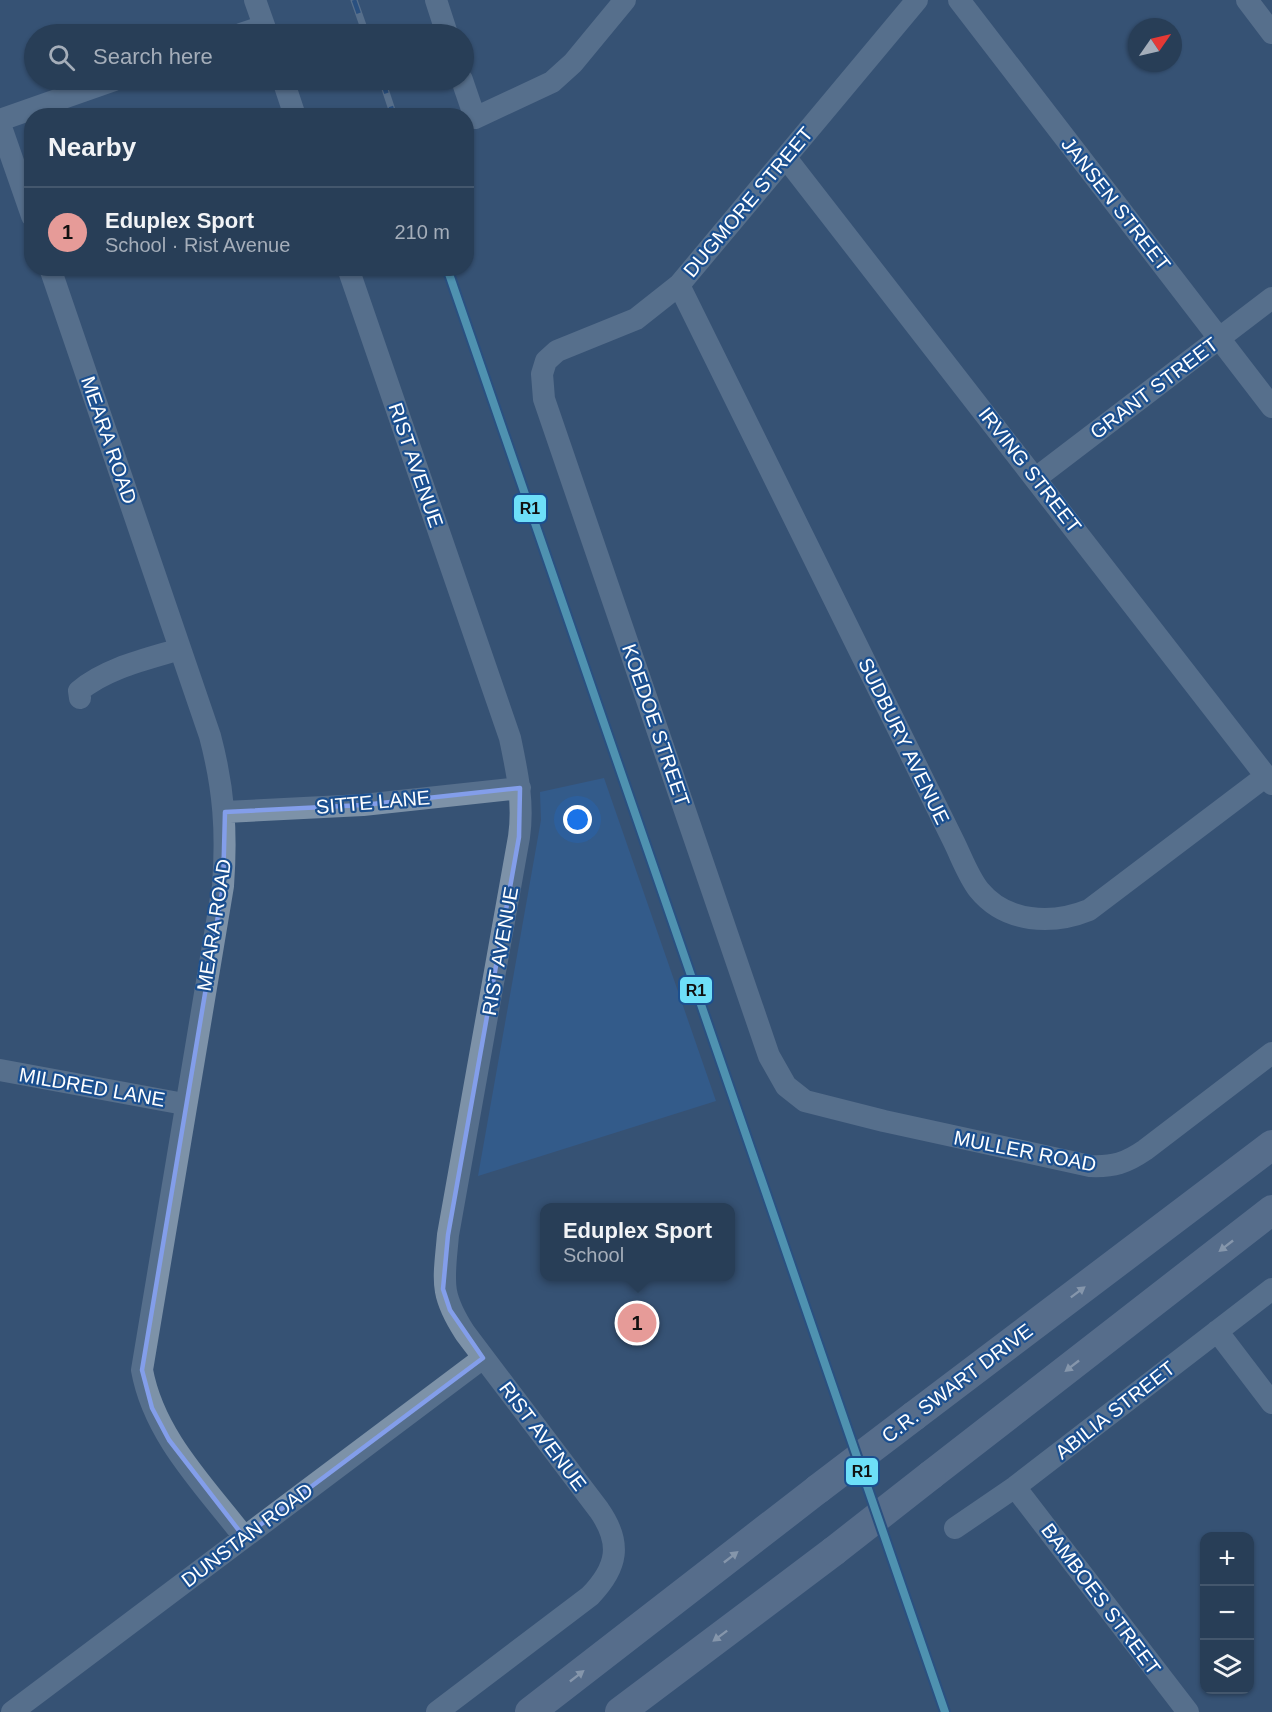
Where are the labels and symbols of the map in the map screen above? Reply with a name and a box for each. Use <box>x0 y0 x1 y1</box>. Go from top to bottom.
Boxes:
north arrow <box>1128 18 1182 72</box>
street label: DUGMORE STREET <box>679 123 817 281</box>
street label: JANSEN STREET <box>1057 133 1175 275</box>
street label: GRANT STREET <box>1086 333 1222 443</box>
street label: MEARA ROAD <box>77 373 141 507</box>
street label: RIST AVENUE <box>384 400 448 530</box>
street label: IRVING STREET <box>974 403 1086 537</box>
line badge: R1 <box>513 494 547 523</box>
text: R1 <box>520 500 540 517</box>
street label: KOEDOE STREET <box>618 641 694 809</box>
street label: SUDBURY AVENUE <box>854 654 954 828</box>
street label: SITTE LANE <box>315 786 431 818</box>
your location <box>563 805 592 834</box>
street label: MEARA ROAD <box>193 857 235 993</box>
street label: RIST AVENUE <box>478 885 522 1017</box>
line badge: R1 <box>679 976 713 1004</box>
text: R1 <box>686 982 706 999</box>
street label: MILDRED LANE <box>17 1063 167 1111</box>
street label: MULLER ROAD <box>952 1126 1098 1176</box>
one-way arrow <box>1218 1240 1233 1252</box>
one-way arrow <box>1070 1287 1085 1299</box>
pin: 1 <box>618 1300 656 1346</box>
street label: C.R. SWART DRIVE <box>877 1319 1037 1447</box>
street label: ABILIA STREET <box>1051 1357 1179 1463</box>
one-way arrow <box>1064 1359 1079 1371</box>
street label: RIST AVENUE <box>495 1377 591 1495</box>
line badge: R1 <box>845 1457 879 1486</box>
text: R1 <box>852 1463 872 1480</box>
street label: DUNSTAN ROAD <box>177 1479 317 1591</box>
street label: BAMBOES STREET <box>1037 1519 1165 1679</box>
one-way arrow <box>723 1550 739 1563</box>
one-way arrow <box>712 1630 728 1643</box>
one-way arrow <box>569 1671 584 1683</box>

